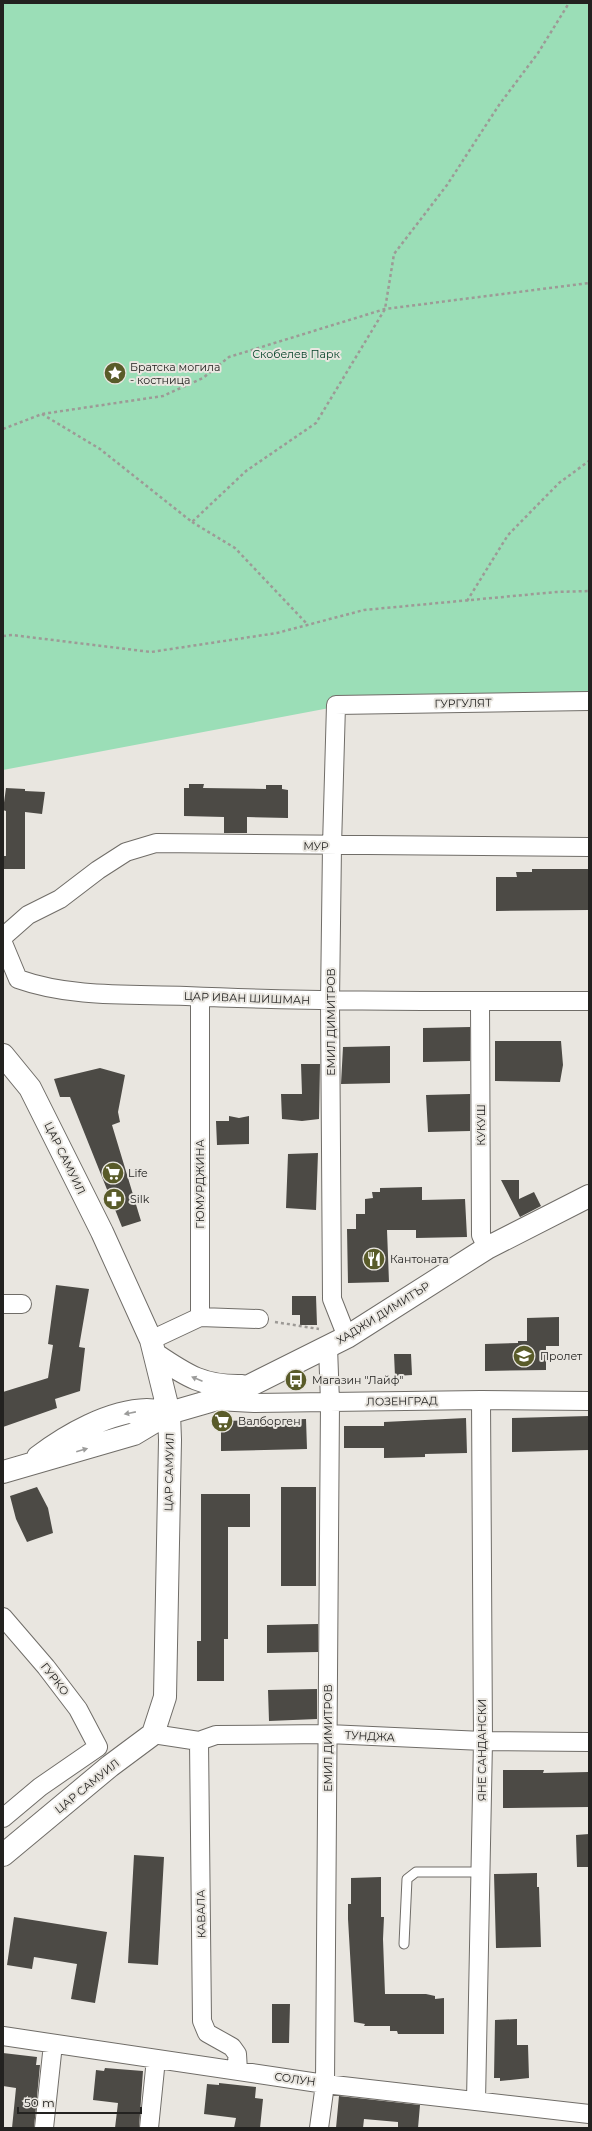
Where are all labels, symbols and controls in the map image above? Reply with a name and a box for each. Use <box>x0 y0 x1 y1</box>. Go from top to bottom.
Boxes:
park label: Скобелев Парк <box>252 347 340 361</box>
place icon: Братска могила - костница <box>102 360 128 386</box>
place label: Братска могила - костница <box>130 360 220 387</box>
street label: ГУРГУЛЯТ <box>434 695 492 710</box>
street label: МУР <box>303 839 329 853</box>
street label: ЕМИЛ ДИМИТРОВ <box>324 968 338 1076</box>
street label: ЦАР ИВАН ШИШМАН <box>184 989 310 1007</box>
street label: КУКУШ <box>474 1104 488 1146</box>
street label: ЦАР САМУИЛ <box>41 1119 89 1197</box>
street label: ГЮМУРДЖИНА <box>193 1139 207 1229</box>
supermarket icon: Life <box>100 1160 126 1186</box>
place label: Life <box>128 1166 148 1180</box>
pharmacy icon: Silk <box>101 1186 127 1212</box>
place label: Silk <box>130 1192 150 1206</box>
restaurant icon: Кантоната <box>361 1246 387 1272</box>
place label: Кантоната <box>390 1252 449 1266</box>
street label: ХАДЖИ ДИМИТЪР <box>334 1279 432 1347</box>
school or university icon: Пролет <box>511 1343 537 1369</box>
place label: Пролет <box>540 1349 583 1363</box>
bus stop icon: Магазин "Лайф" <box>283 1367 309 1393</box>
place label: Магазин "Лайф" <box>312 1373 403 1387</box>
one-way arrow <box>190 1376 202 1382</box>
street label: ЛОЗЕНГРАД <box>366 1393 438 1409</box>
supermarket icon: Валборген <box>209 1408 235 1434</box>
one-way arrow <box>124 1411 136 1417</box>
place label: Валборген <box>238 1414 301 1428</box>
street label: ЦАР САМУИЛ <box>161 1432 177 1512</box>
one-way arrow <box>75 1447 88 1453</box>
street label: ГУРКО <box>38 1660 72 1698</box>
street label: ЕМИЛ ДИМИТРОВ <box>321 1684 335 1792</box>
street label: ЯНЕ САНДАНСКИ <box>475 1699 489 1801</box>
street label: ТУНДЖА <box>345 1728 396 1744</box>
street label: ЦАР САМУИЛ <box>52 1756 122 1816</box>
street label: КАВАЛА <box>194 1889 208 1938</box>
street label: СОЛУН <box>274 2069 316 2089</box>
scale bar <box>18 2089 141 2115</box>
text: 50 m <box>24 2095 55 2110</box>

